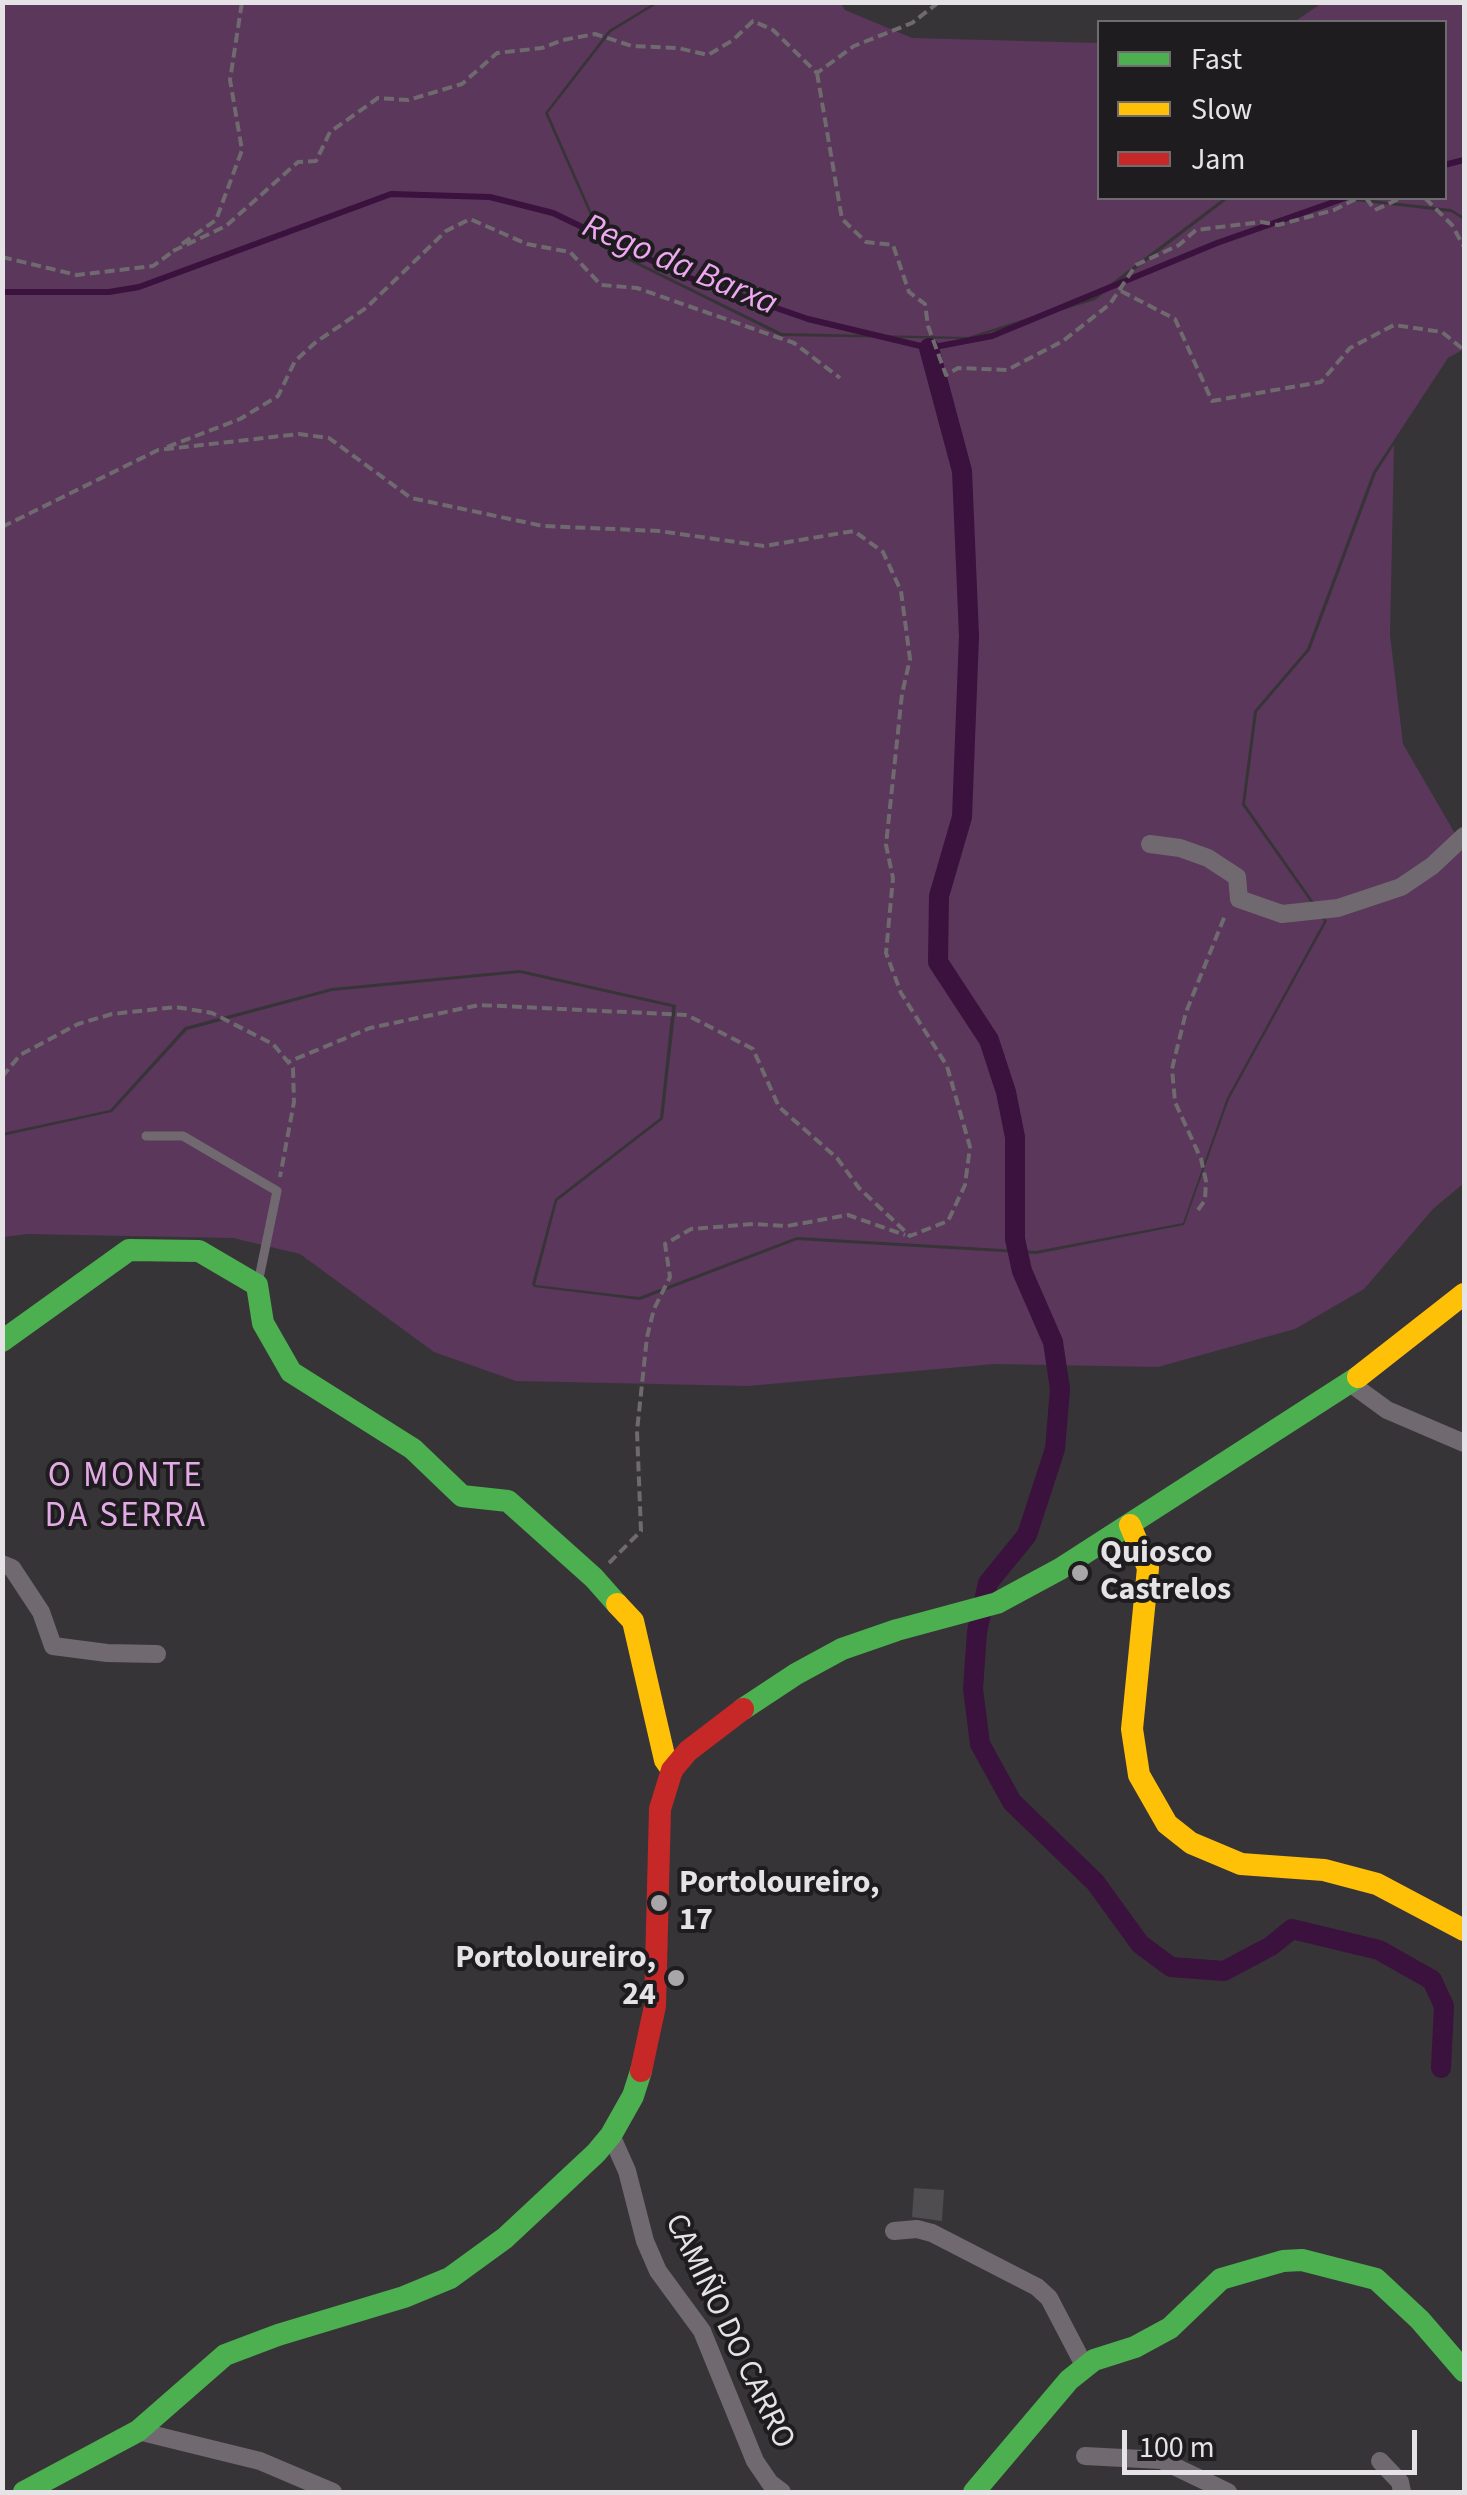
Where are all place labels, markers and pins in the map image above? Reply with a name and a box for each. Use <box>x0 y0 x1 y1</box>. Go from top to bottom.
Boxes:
place label: Quiosco Castrelos <box>1100 1536 1231 1611</box>
marker: Quiosco Castrelos <box>1069 1562 1091 1584</box>
place label: Portoloureiro, 17 <box>679 1866 880 1941</box>
marker: Portoloureiro, 17 <box>648 1892 670 1914</box>
place label: Portoloureiro, 24 <box>455 1941 656 2016</box>
marker: Portoloureiro, 24 <box>665 1967 687 1989</box>

